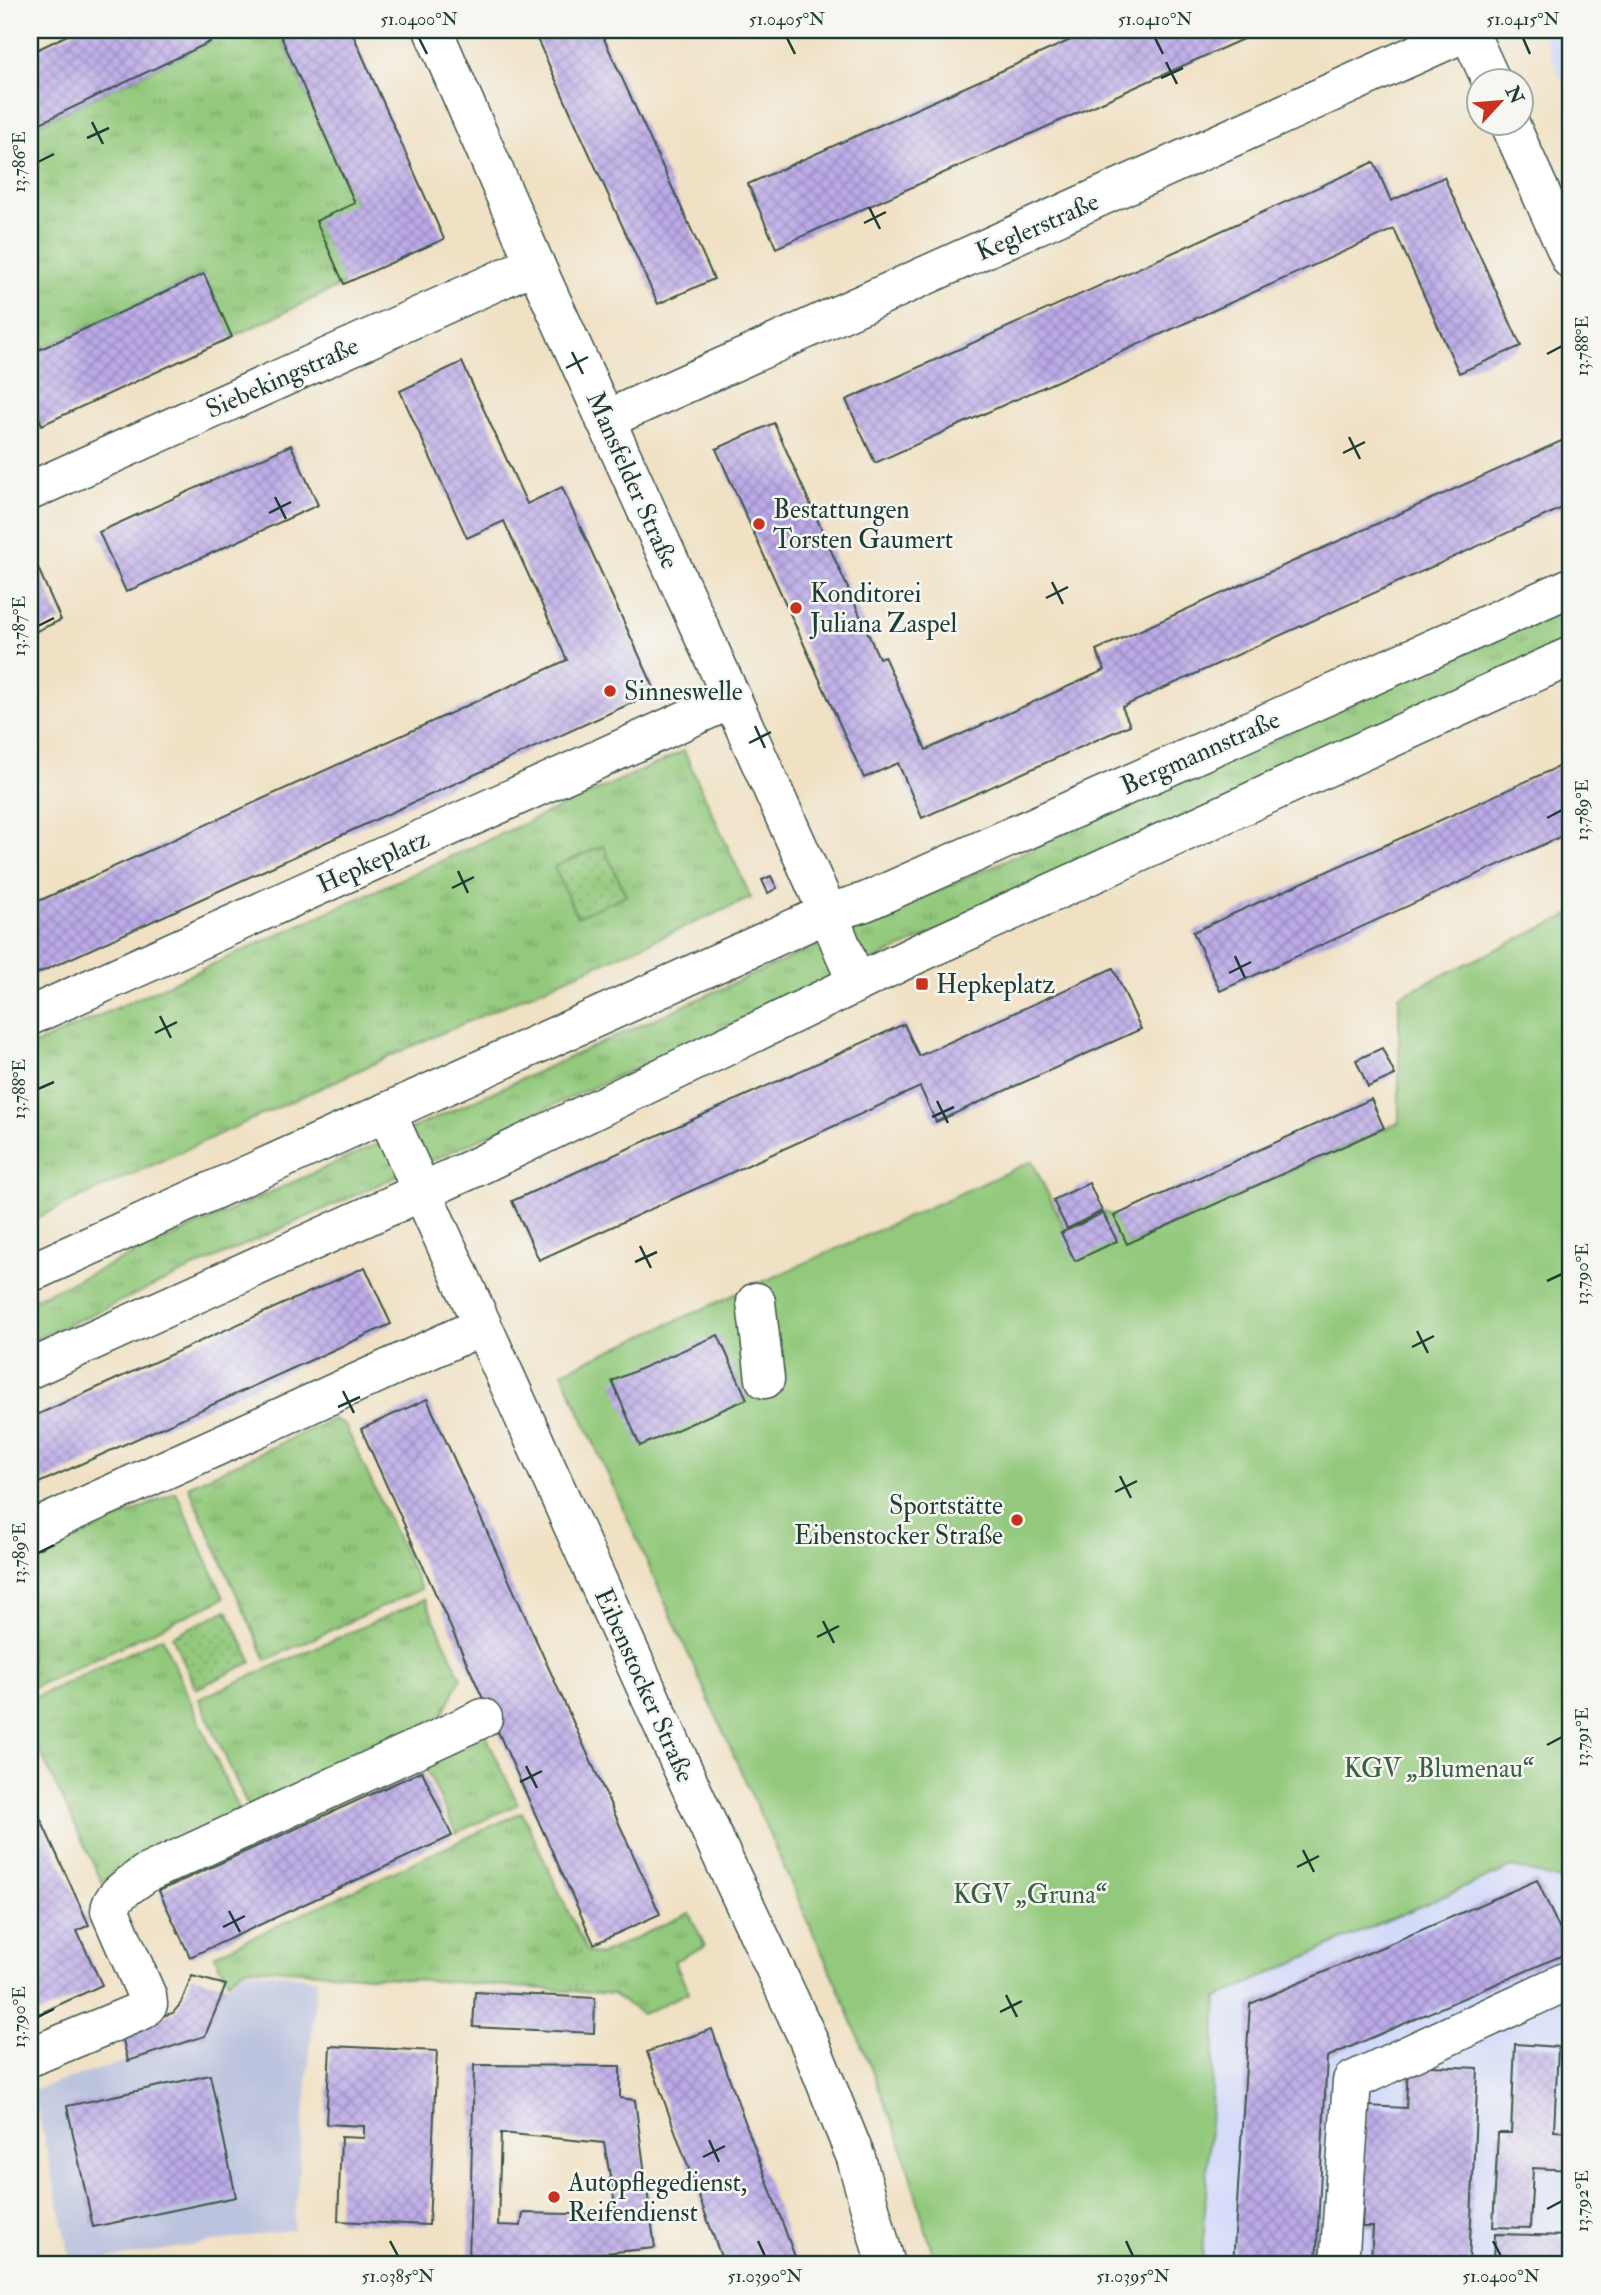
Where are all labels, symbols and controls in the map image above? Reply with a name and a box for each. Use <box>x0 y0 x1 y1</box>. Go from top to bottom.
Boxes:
text: 51.0400°N <box>380 8 458 31</box>
text: 51.0405°N <box>749 8 825 31</box>
text: 51.0410°N <box>1118 8 1192 31</box>
text: 51.0415°N <box>1486 8 1560 31</box>
north arrow <box>1464 66 1534 136</box>
text: N <box>1499 81 1529 109</box>
text: 13.786°E <box>8 131 31 193</box>
street label: Keglerstraße <box>971 186 1104 268</box>
text: 13.788°E <box>1571 316 1594 376</box>
street label: Siebekingstraße <box>201 330 364 426</box>
street label: Mansfelder Straße <box>579 387 686 574</box>
place label: Bestattungen Torsten Gaumert <box>773 494 953 556</box>
marker: Bestattungen Torsten Gaumert <box>751 516 767 532</box>
place label: Konditorei Juliana Zaspel <box>809 578 957 641</box>
text: 13.787°E <box>8 596 31 656</box>
marker: Konditorei Juliana Zaspel <box>788 600 804 616</box>
place label: Sinneswelle <box>624 676 743 708</box>
marker: Sinneswelle <box>602 683 618 699</box>
street label: Bergmannstraße <box>1116 704 1285 802</box>
text: 13.789°E <box>1571 779 1594 841</box>
street label: Hepkeplatz <box>312 823 435 902</box>
place label: Hepkeplatz <box>936 969 1056 1002</box>
marker: Hepkeplatz <box>914 976 930 992</box>
text: 13.788°E <box>8 1059 31 1119</box>
text: 13.790°E <box>1571 1243 1594 1305</box>
place label: Sportstätte Eibenstocker Straße <box>794 1490 1003 1552</box>
marker: Sportstätte Eibenstocker Straße <box>1009 1512 1025 1528</box>
text: 13.789°E <box>8 1522 31 1584</box>
street label: Eibenstocker Straße <box>587 1583 701 1788</box>
text: 13.791°E <box>1571 1707 1594 1767</box>
park label: KGV „Blumenau“ <box>1344 1753 1534 1785</box>
park label: KGV „Gruna“ <box>953 1879 1107 1911</box>
text: 13.790°E <box>8 1986 31 2048</box>
place label: Autopflegedienst, Reifendienst <box>567 2167 747 2229</box>
text: 13.792°E <box>1571 2170 1594 2232</box>
marker: Autopflegedienst, Reifendienst <box>546 2189 562 2205</box>
text: 51.0385°N <box>362 2265 434 2288</box>
text: 51.0390°N <box>728 2265 802 2288</box>
text: 51.0395°N <box>1096 2265 1170 2288</box>
text: 51.0400°N <box>1462 2265 1540 2288</box>

